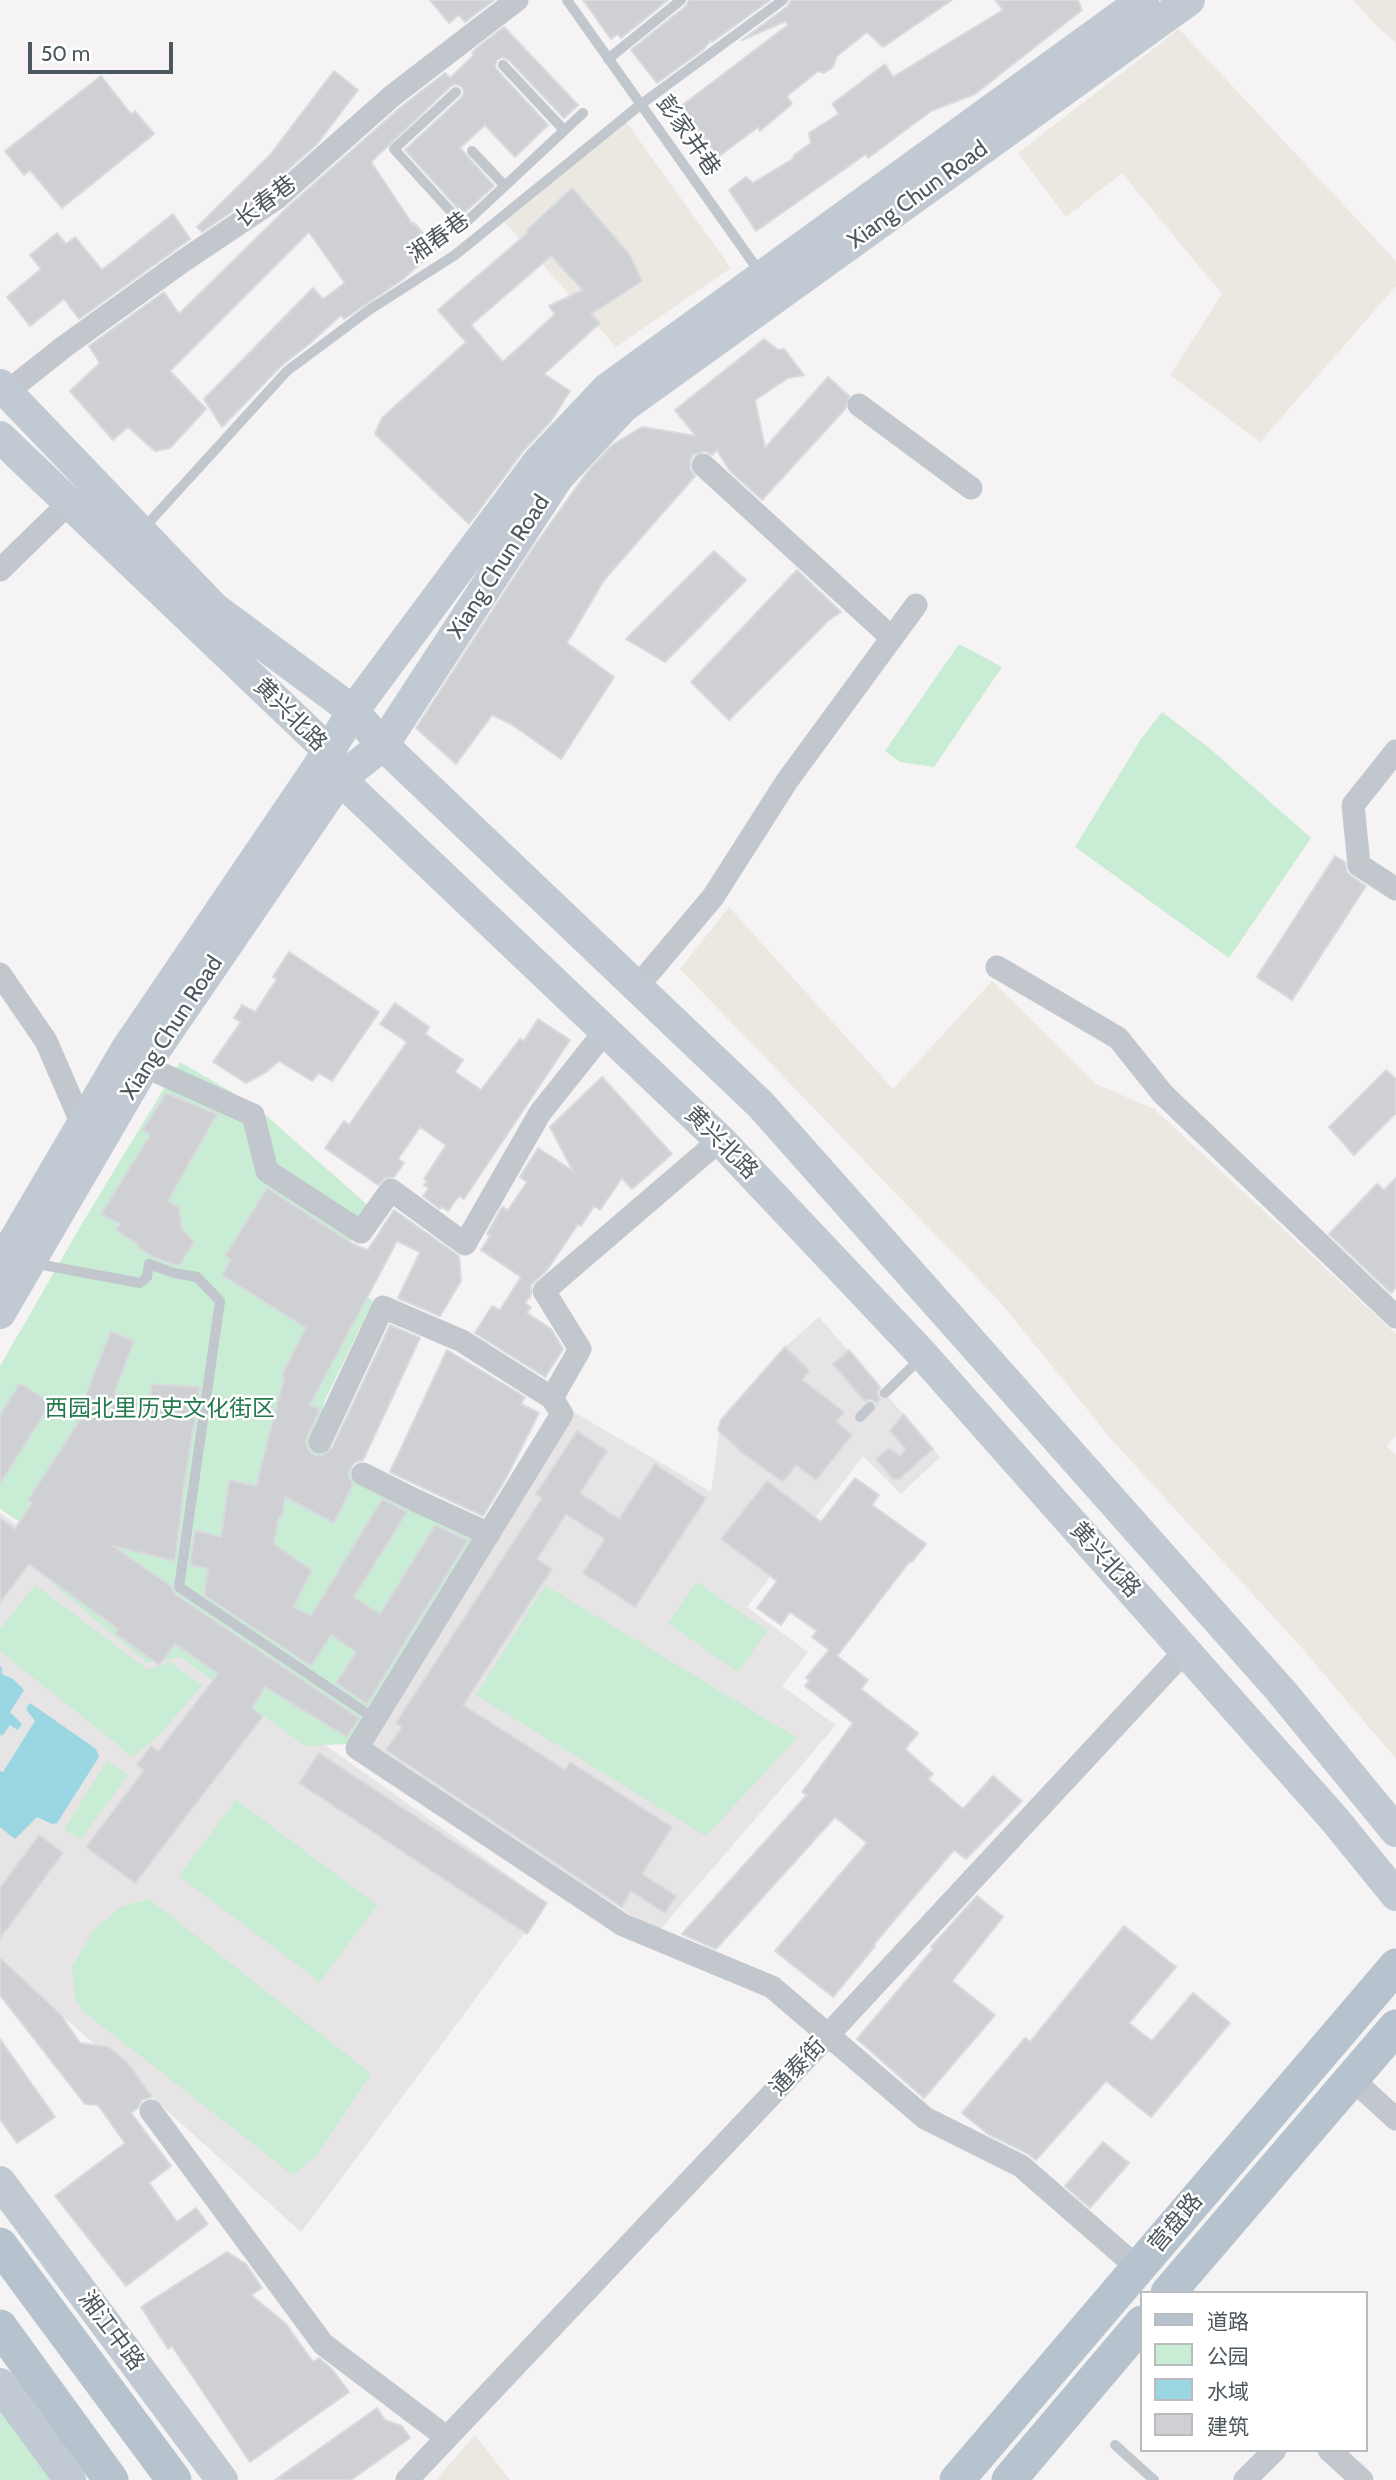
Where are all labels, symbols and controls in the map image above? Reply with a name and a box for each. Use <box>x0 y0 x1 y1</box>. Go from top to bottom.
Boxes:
scale bar <box>32 28 177 72</box>
text: 50 m <box>41 41 90 66</box>
street label: 彭家并巷 <box>650 90 726 182</box>
street label: Xiang Chun Road <box>843 135 993 255</box>
street label: 长春巷 <box>230 170 302 234</box>
street label: 湘春巷 <box>403 207 475 269</box>
street label: Xiang Chun Road <box>442 490 556 644</box>
street label: 黄兴北路 <box>248 673 332 757</box>
street label: Xiang Chun Road <box>115 951 229 1105</box>
street label: 黄兴北路 <box>679 1101 763 1185</box>
park label: 西园北里历史文化街区 <box>45 1395 275 1423</box>
street label: 黄兴北路 <box>1064 1517 1146 1603</box>
street label: 通泰街 <box>764 2032 832 2102</box>
street label: 营盘路 <box>1143 2188 1209 2258</box>
street label: 湘江中路 <box>72 2286 150 2376</box>
legend <box>1140 2291 1368 2452</box>
text: 道路 <box>1207 2309 1249 2334</box>
text: 公园 <box>1207 2344 1249 2369</box>
text: 水域 <box>1207 2379 1249 2404</box>
text: 建筑 <box>1207 2414 1249 2439</box>

